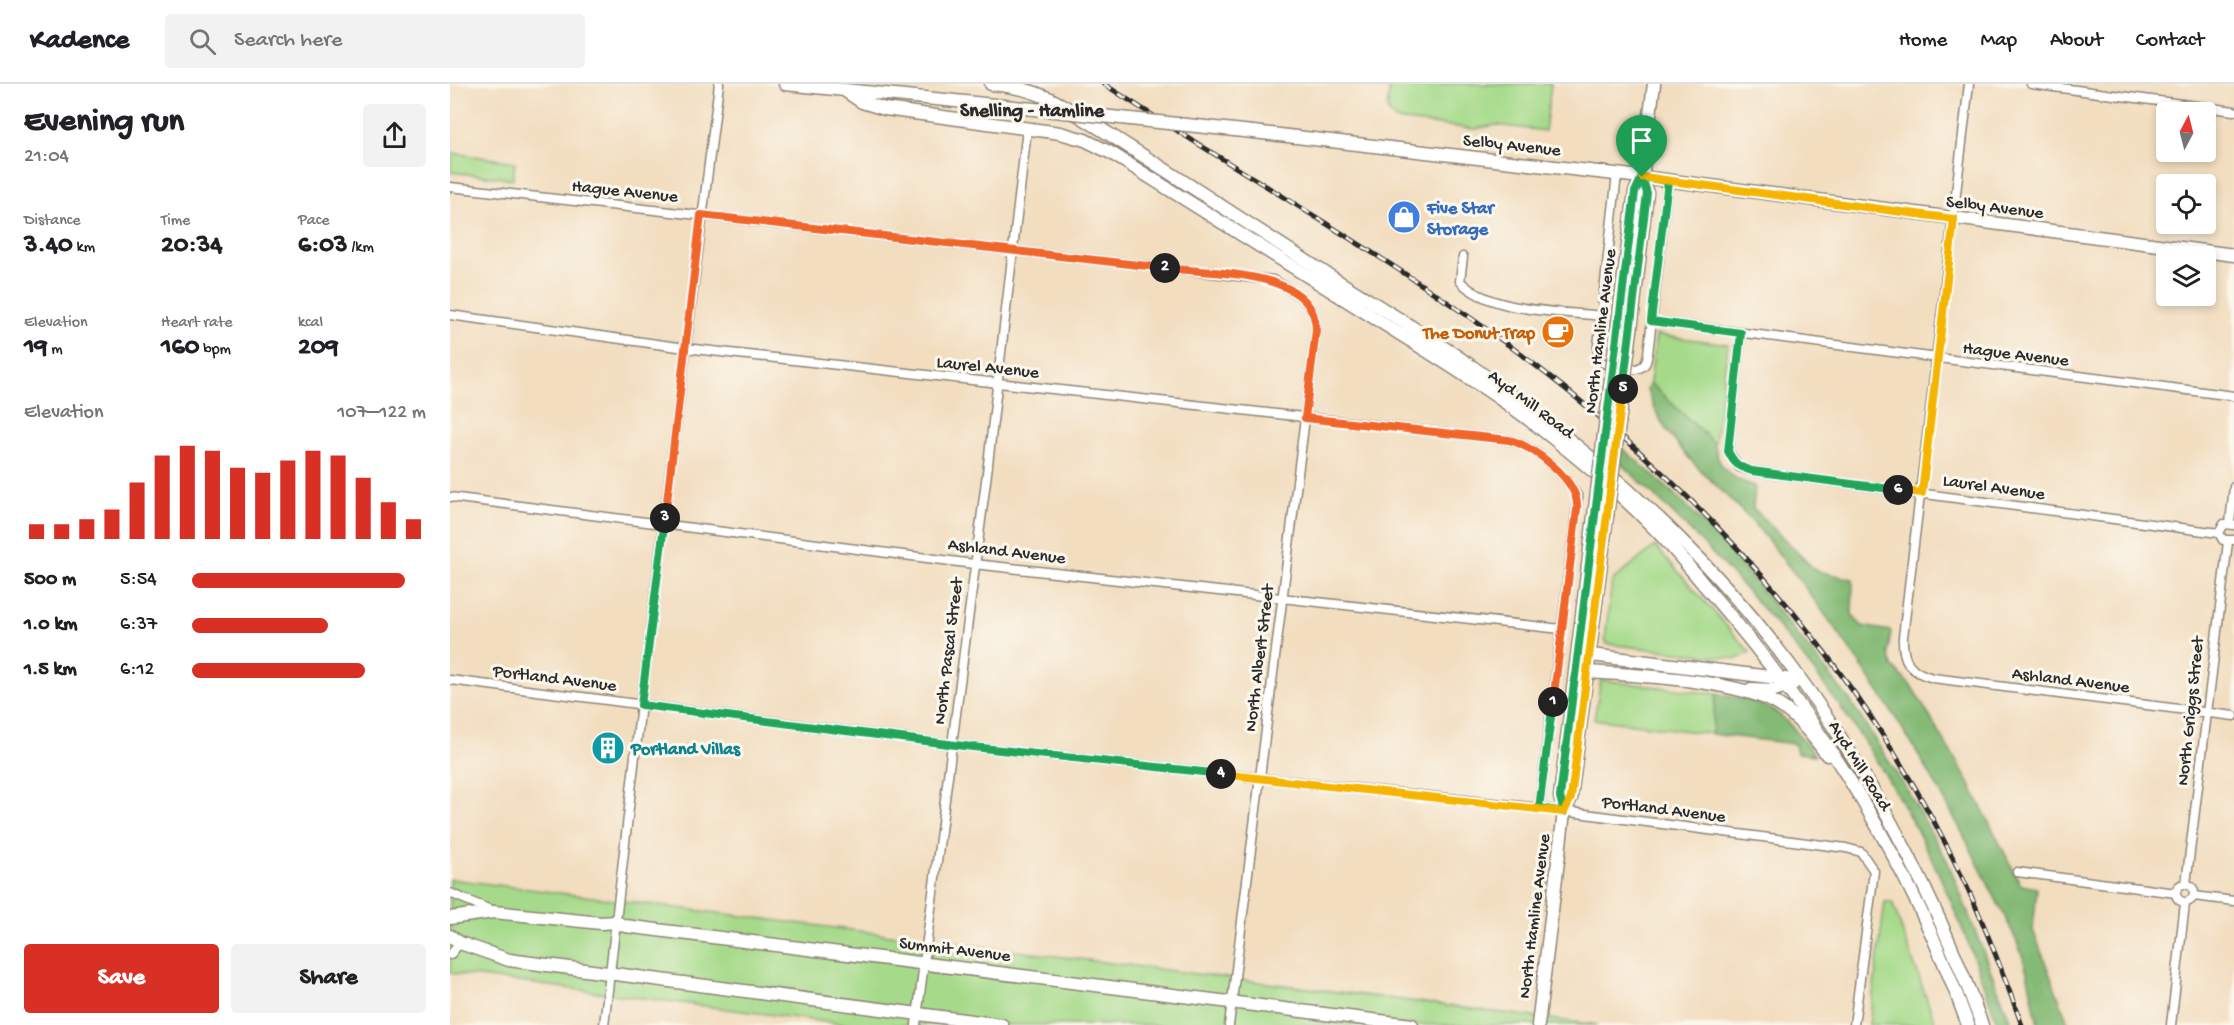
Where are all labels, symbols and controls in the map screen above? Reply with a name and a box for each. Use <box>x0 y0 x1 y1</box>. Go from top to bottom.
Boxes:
search box <box>165 14 585 68</box>
text: Kadence <box>30 25 129 58</box>
icon: search <box>186 25 219 58</box>
text: Search here <box>234 28 342 54</box>
text: Home <box>1899 29 1947 54</box>
text: Map <box>1980 29 2017 54</box>
text: About <box>2050 29 2103 54</box>
text: Contact <box>2136 29 2204 54</box>
district label: Snelling - Hamline <box>960 101 1105 124</box>
north arrow <box>2156 102 2216 162</box>
map controls <box>2156 102 2216 306</box>
text: Evening run <box>24 104 184 142</box>
button: share <box>363 104 426 167</box>
pin <box>1616 115 1667 177</box>
icon: arrive <box>1625 124 1658 157</box>
street label: Selby Avenue <box>1462 131 1562 162</box>
text: 21:04 <box>24 146 69 169</box>
button: locate <box>2156 174 2216 234</box>
street label: Hague Avenue <box>571 176 680 209</box>
street label: Selby Avenue <box>1945 192 2045 225</box>
shop icon: Five Star Storage <box>1386 199 1422 235</box>
place label: Five Star Storage <box>1426 199 1496 241</box>
text: Distance <box>24 212 81 231</box>
text: Time <box>161 212 190 231</box>
text: Pace <box>298 212 329 231</box>
text: 3.40 <box>24 231 73 262</box>
text: 20:34 <box>161 231 222 262</box>
text: 6:03 <box>298 231 348 262</box>
text: km <box>73 239 95 258</box>
text: /km <box>348 239 374 258</box>
button: layers <box>2156 246 2216 306</box>
street label: North Hamline Avenue <box>1581 247 1622 415</box>
pin: 2 <box>1150 253 1180 283</box>
text: 2 <box>1161 258 1169 277</box>
text: Elevation <box>24 314 88 333</box>
text: Heart rate <box>161 314 233 333</box>
text: kcal <box>298 314 323 333</box>
cafe icon: The Donut Trap <box>1540 314 1576 350</box>
place label: The Donut Trap <box>1421 324 1535 345</box>
text: 19 <box>24 333 48 364</box>
text: 160 <box>161 333 199 364</box>
text: 209 <box>298 333 339 364</box>
street label: Hague Avenue <box>1961 339 2071 372</box>
text: m <box>48 341 63 360</box>
text: bpm <box>199 341 231 360</box>
street label: Laurel Avenue <box>935 353 1041 384</box>
street label: Ayd Mill Road <box>1483 366 1579 445</box>
pin: 5 <box>1608 374 1638 404</box>
text: 5 <box>1619 379 1627 398</box>
text: Elevation <box>24 402 104 425</box>
text: 107–122 m <box>337 402 426 425</box>
street label: Laurel Avenue <box>1941 471 2047 506</box>
pin: 6 <box>1883 475 1913 505</box>
text: 6 <box>1894 480 1902 499</box>
pin: 3 <box>650 503 680 533</box>
text: 3 <box>661 508 669 527</box>
street label: Ashland Avenue <box>947 535 1067 570</box>
text: 500 m <box>24 569 76 592</box>
text: 5:54 <box>120 569 157 592</box>
street label: North Pascal Street <box>930 575 969 726</box>
street label: North Albert Street <box>1241 582 1280 733</box>
text: 1.0 km <box>24 614 78 637</box>
text: 6:37 <box>120 614 157 637</box>
street label: North Griggs Street <box>2173 634 2210 787</box>
text: 1.5 km <box>24 659 77 682</box>
text: 6:12 <box>120 659 154 682</box>
street label: Portland Avenue <box>491 661 618 698</box>
street label: Ashland Avenue <box>2011 664 2131 699</box>
pin: 1 <box>1538 687 1568 717</box>
text: 1 <box>1550 692 1556 711</box>
street label: Ayd Mill Road <box>1823 717 1896 816</box>
building icon: Portland Villas <box>590 730 626 766</box>
place label: Portland Villas <box>630 740 741 761</box>
pin: 4 <box>1206 759 1236 789</box>
text: 4 <box>1217 764 1225 783</box>
street label: Portland Avenue <box>1600 792 1727 829</box>
street label: North Hamline Avenue <box>1515 832 1556 1000</box>
street label: Summit Avenue <box>898 933 1012 968</box>
button: Save <box>24 944 219 1013</box>
button: Share <box>231 944 426 1013</box>

